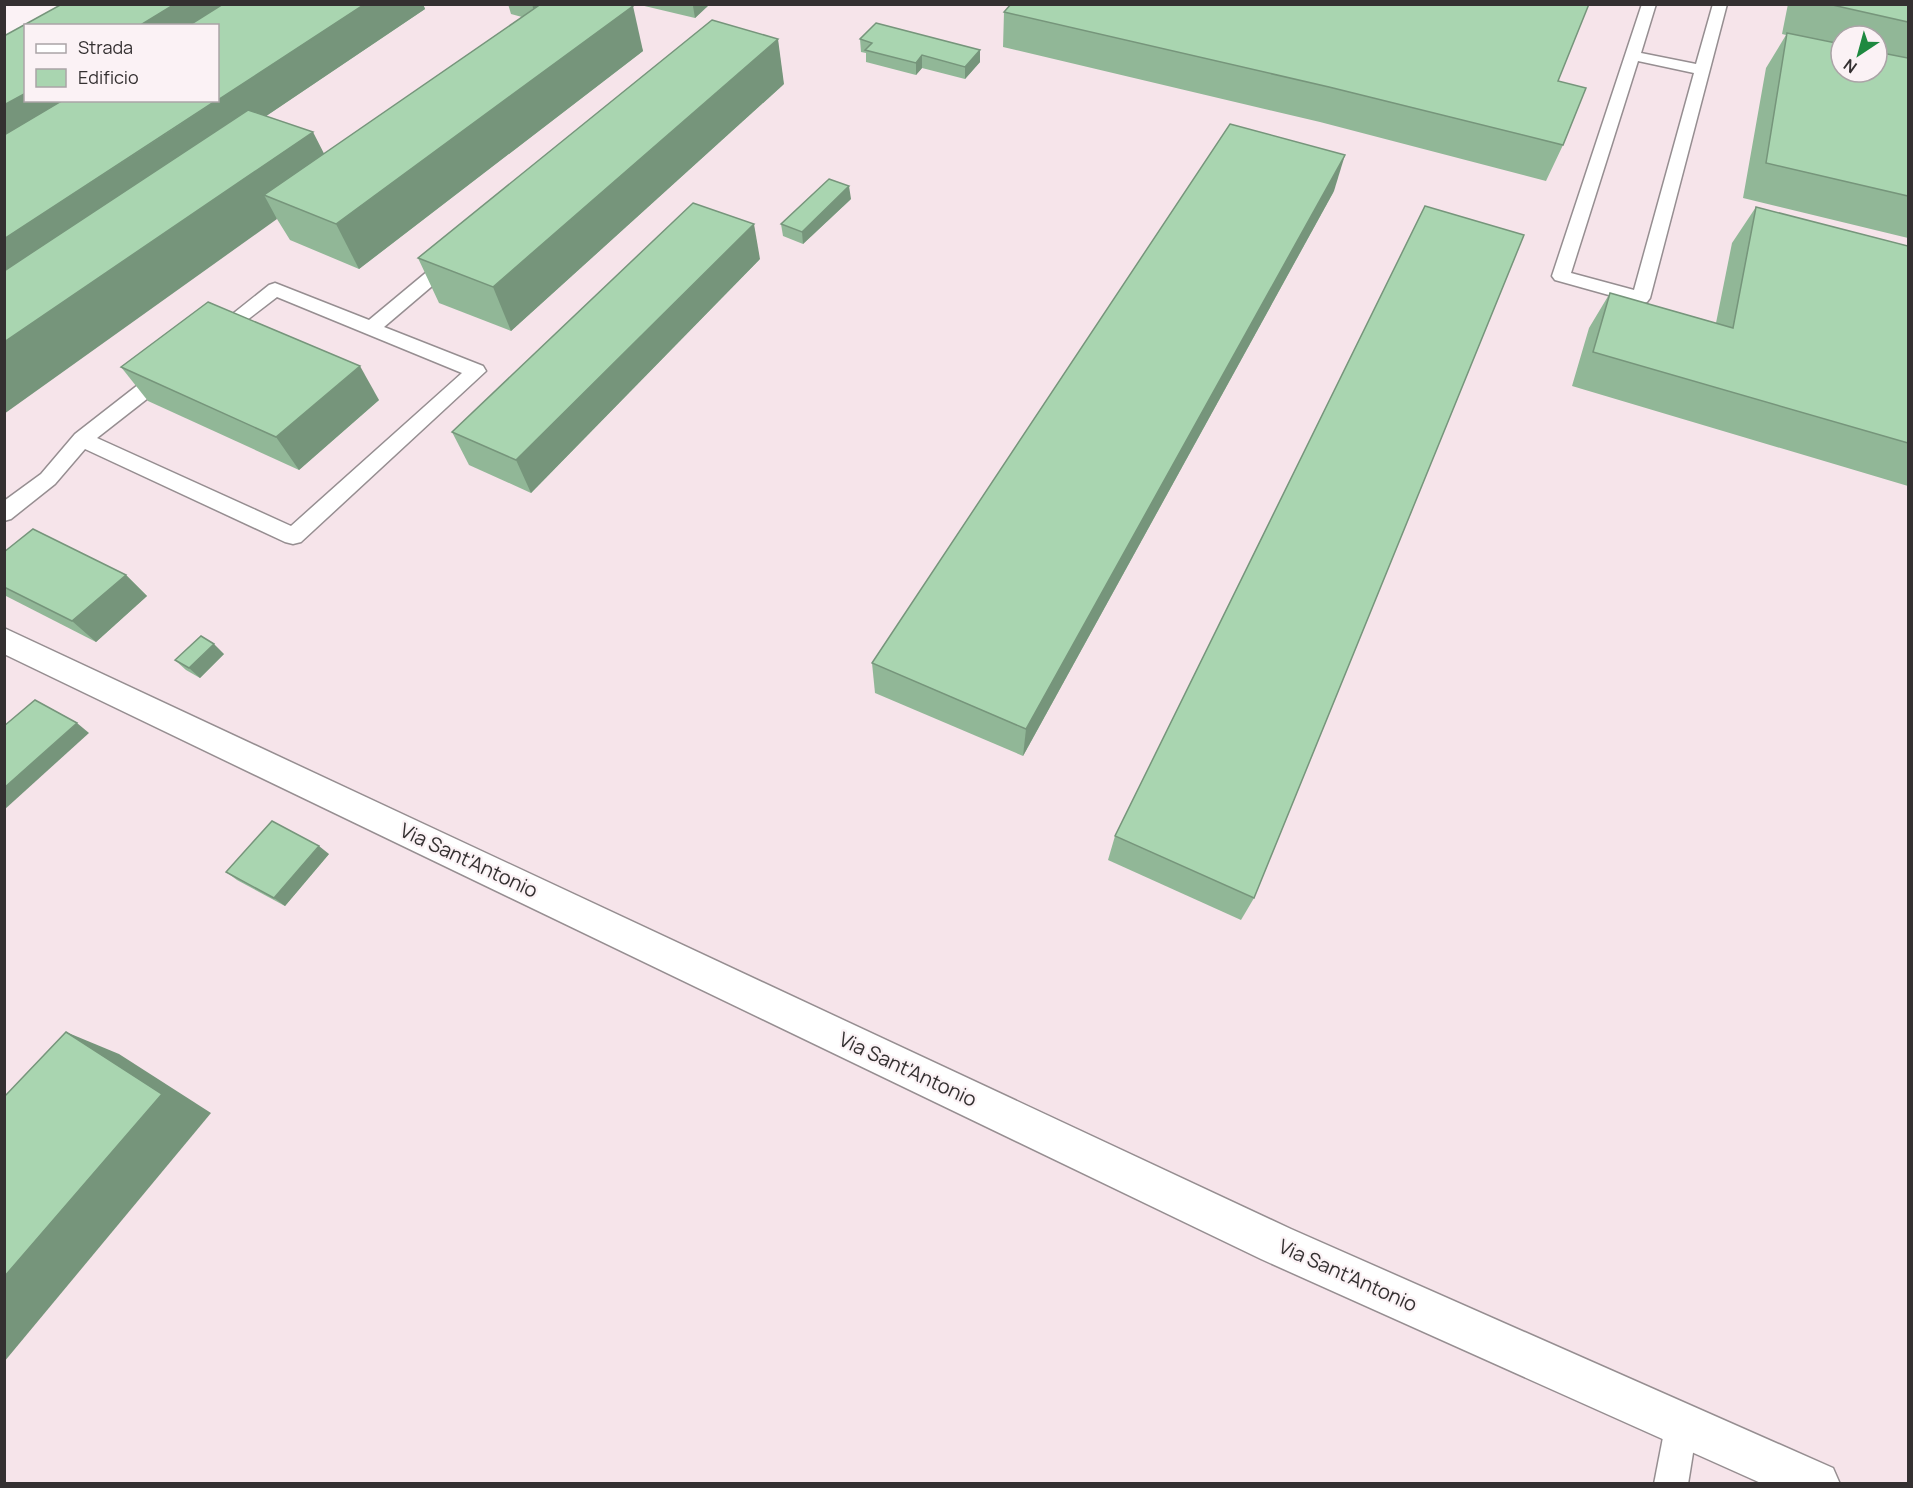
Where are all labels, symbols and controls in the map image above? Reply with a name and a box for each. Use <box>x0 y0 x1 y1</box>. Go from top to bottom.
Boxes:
legend <box>24 24 219 102</box>
north arrow <box>1829 24 1889 84</box>
text: Strada <box>78 35 133 59</box>
text: N <box>1839 54 1861 78</box>
text: Edificio <box>78 65 139 89</box>
street label: Via Sant'Antonio <box>396 816 542 904</box>
street label: Via Sant'Antonio <box>835 1025 981 1113</box>
street label: Via Sant'Antonio <box>1274 1232 1422 1318</box>

